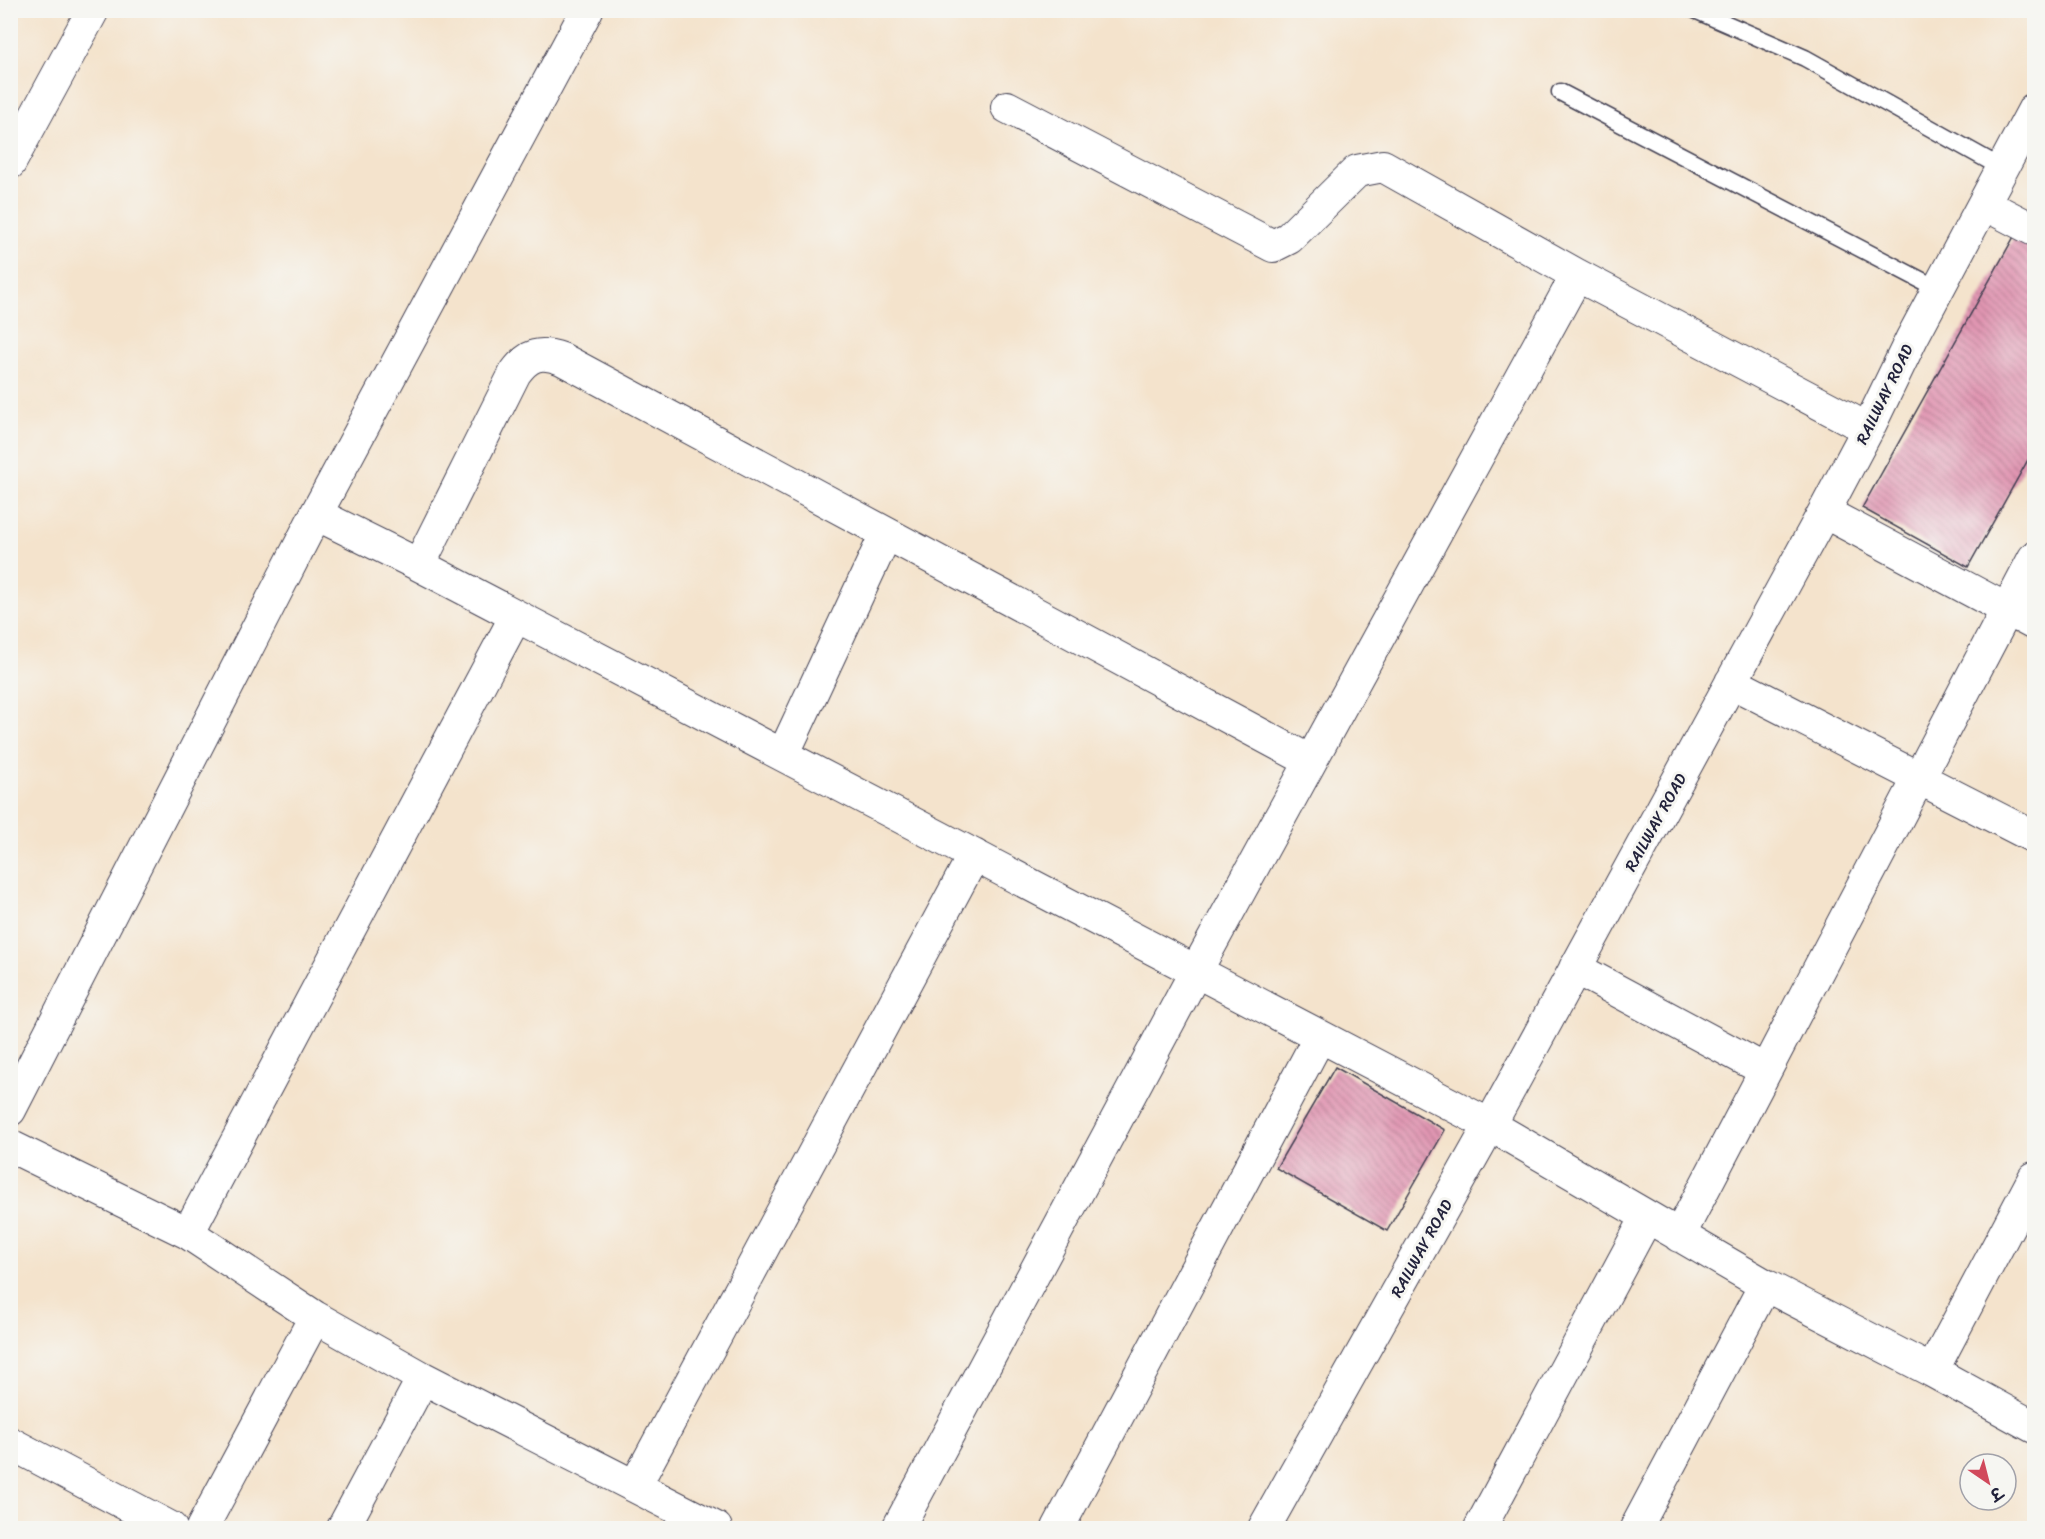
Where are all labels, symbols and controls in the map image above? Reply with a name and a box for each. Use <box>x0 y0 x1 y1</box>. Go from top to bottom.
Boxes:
street label: RAILWAY ROAD <box>1848 339 1922 449</box>
street label: RAILWAY ROAD <box>1616 767 1695 877</box>
street label: RAILWAY ROAD <box>1382 1193 1461 1303</box>
north arrow <box>1958 1452 2018 1512</box>
text: उ <box>1983 1478 2011 1510</box>

